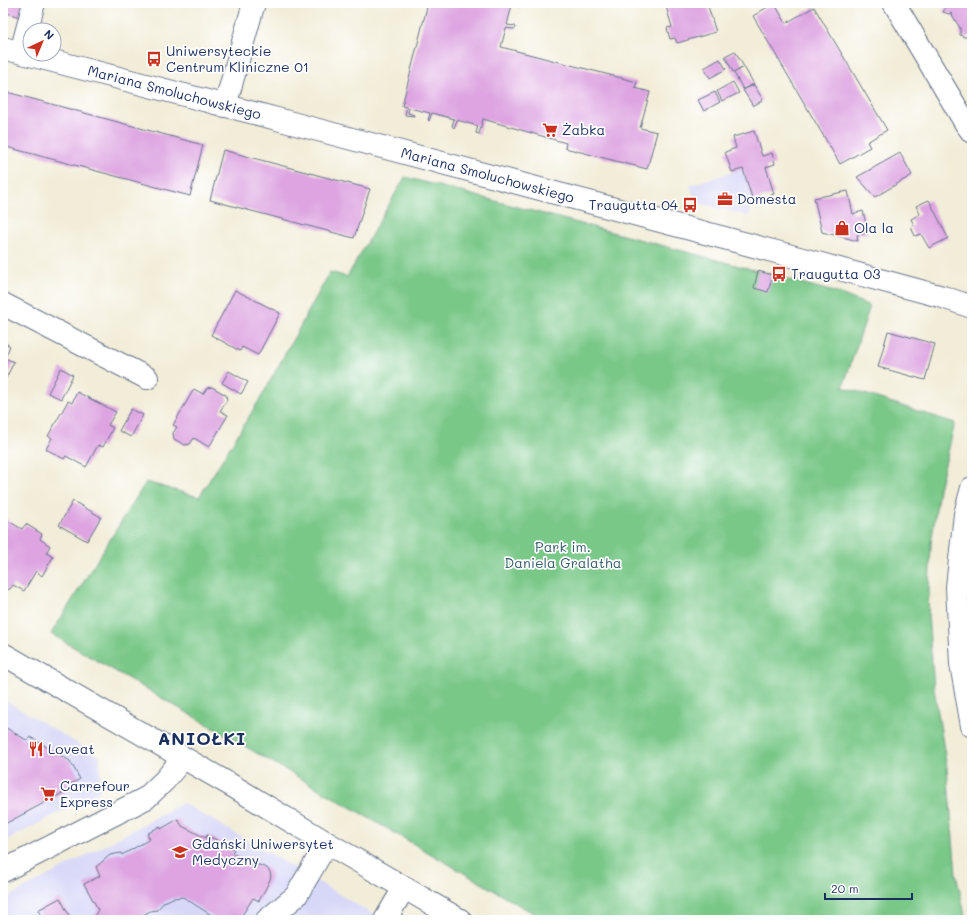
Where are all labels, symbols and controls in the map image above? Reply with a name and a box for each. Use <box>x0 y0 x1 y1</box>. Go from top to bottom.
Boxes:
north arrow <box>22 22 62 62</box>
text: N <box>41 26 58 43</box>
place label: Uniwersyteckie Centrum Kliniczne 01 <box>166 41 309 76</box>
bus stop icon: Uniwersyteckie Centrum Kliniczne 01 <box>145 50 163 68</box>
street label: Mariana Smoluchowskiego <box>86 60 263 123</box>
place label: Żabka <box>562 120 605 139</box>
supermarket icon: Żabka <box>541 121 559 139</box>
street label: Mariana Smoluchowskiego <box>399 142 576 207</box>
place label: Domesta <box>737 189 796 208</box>
office icon: Domesta <box>716 190 734 208</box>
place label: Traugutta 04 <box>589 195 679 214</box>
bus stop icon: Traugutta 04 <box>681 196 699 214</box>
place label: Ola la <box>854 218 894 237</box>
shop icon: Ola la <box>833 219 851 237</box>
place label: Traugutta 03 <box>791 264 880 283</box>
bus stop icon: Traugutta 03 <box>770 265 788 283</box>
park label: Park im. Daniela Gralatha <box>505 537 621 572</box>
district label: ANIOŁKI <box>158 726 246 750</box>
place label: Loveat <box>48 739 95 758</box>
restaurant icon: Loveat <box>27 740 45 758</box>
place label: Carrefour Express <box>60 776 130 811</box>
supermarket icon: Carrefour Express <box>39 785 57 803</box>
place label: Gdański Uniwersytet Medyczny <box>192 834 334 869</box>
school or university icon: Gdański Uniwersytet Medyczny <box>171 843 189 861</box>
scale bar <box>825 875 912 901</box>
text: 20 m <box>831 880 859 896</box>

